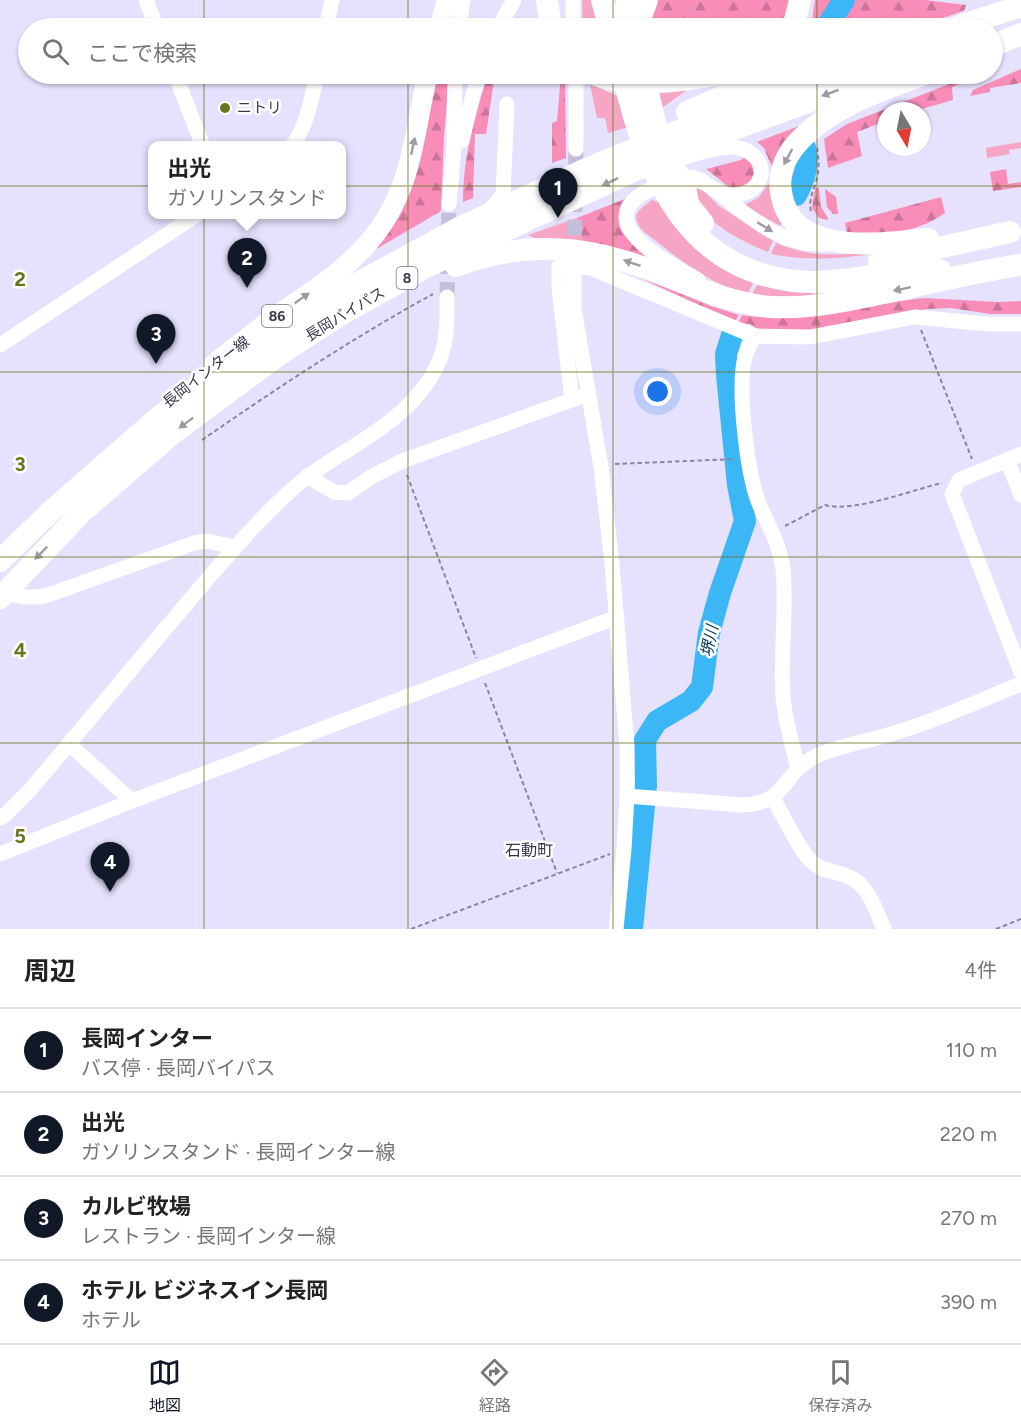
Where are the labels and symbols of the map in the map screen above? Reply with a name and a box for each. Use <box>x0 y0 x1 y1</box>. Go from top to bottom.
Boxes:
one-way arrow <box>821 89 839 99</box>
place label: ニトリ <box>237 99 282 117</box>
marker: ニトリ <box>218 101 232 115</box>
north arrow <box>877 102 931 156</box>
one-way arrow <box>409 136 418 155</box>
one-way arrow <box>783 149 793 166</box>
pin: 1 <box>538 168 578 218</box>
one-way arrow <box>601 177 618 186</box>
one-way arrow <box>757 222 773 233</box>
pin: 2 <box>228 238 266 288</box>
one-way arrow <box>623 258 641 268</box>
text: 2 <box>14 267 26 291</box>
road number: 8 <box>396 267 418 289</box>
street label: 長岡バイパス <box>302 283 388 345</box>
one-way arrow <box>892 285 911 294</box>
one-way arrow <box>294 292 310 304</box>
road number: 86 <box>262 305 292 327</box>
pin: 3 <box>136 314 176 364</box>
street label: 長岡インター線 <box>159 333 253 411</box>
your location <box>643 377 672 406</box>
one-way arrow <box>179 417 195 429</box>
text: 3 <box>14 452 26 476</box>
one-way arrow <box>35 546 49 560</box>
water label: 堺川 <box>697 622 722 659</box>
text: 4 <box>14 638 27 662</box>
text: 5 <box>14 824 26 848</box>
district label: 石動町 <box>505 841 553 860</box>
pin: 4 <box>90 842 130 892</box>

